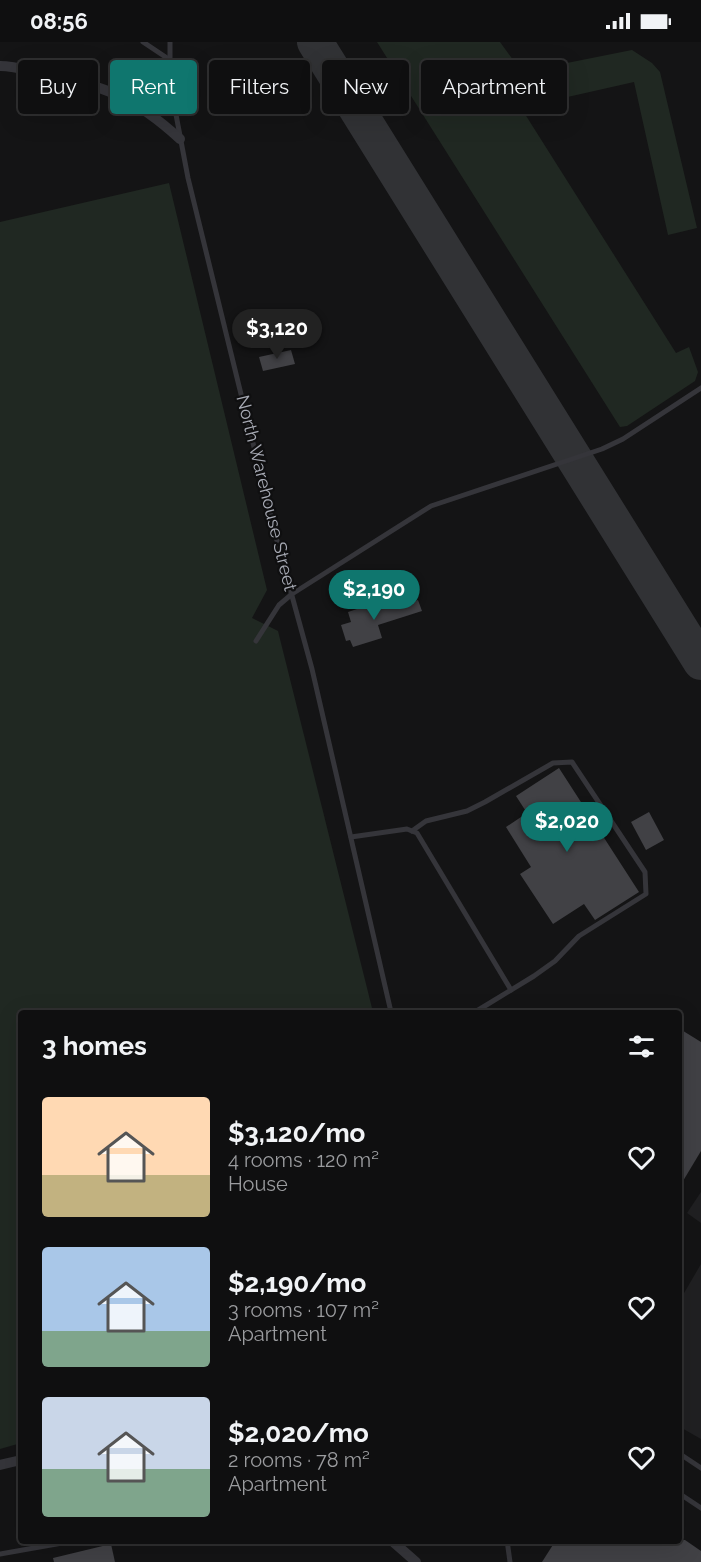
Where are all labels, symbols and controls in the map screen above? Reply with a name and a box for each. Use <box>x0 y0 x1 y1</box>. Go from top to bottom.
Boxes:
text: 08:56 <box>30 8 88 34</box>
chip: Buy <box>18 60 98 114</box>
chip: Rent <box>110 60 197 114</box>
chip: Filters <box>209 60 310 114</box>
chip: New <box>322 60 409 114</box>
chip: Apartment <box>421 60 567 114</box>
pin: $3,120 <box>228 309 326 360</box>
text: $3,120 <box>246 316 308 340</box>
street label: North Warehouse Street <box>232 393 302 593</box>
pin: $2,190 <box>325 570 423 621</box>
text: $2,190 <box>343 577 405 601</box>
pin: $2,020 <box>518 802 616 853</box>
text: $2,020 <box>535 809 599 833</box>
icon: filters <box>625 1030 658 1063</box>
text: 3 homes <box>42 1031 147 1061</box>
text: $3,120/mo <box>228 1118 365 1148</box>
icon: home <box>90 1121 162 1193</box>
icon: heart <box>625 1141 658 1174</box>
text: 4 rooms · 120 m² <box>228 1148 379 1172</box>
text: House <box>228 1172 288 1196</box>
text: $2,190/mo <box>228 1268 366 1298</box>
icon: home <box>90 1271 162 1343</box>
icon: heart <box>625 1291 658 1324</box>
text: 3 rooms · 107 m² <box>228 1298 379 1322</box>
text: Apartment <box>228 1322 327 1346</box>
text: $2,020/mo <box>228 1418 369 1448</box>
icon: home <box>90 1421 162 1493</box>
icon: heart <box>625 1441 658 1474</box>
text: 2 rooms · 78 m² <box>228 1448 370 1472</box>
text: Apartment <box>228 1472 327 1496</box>

